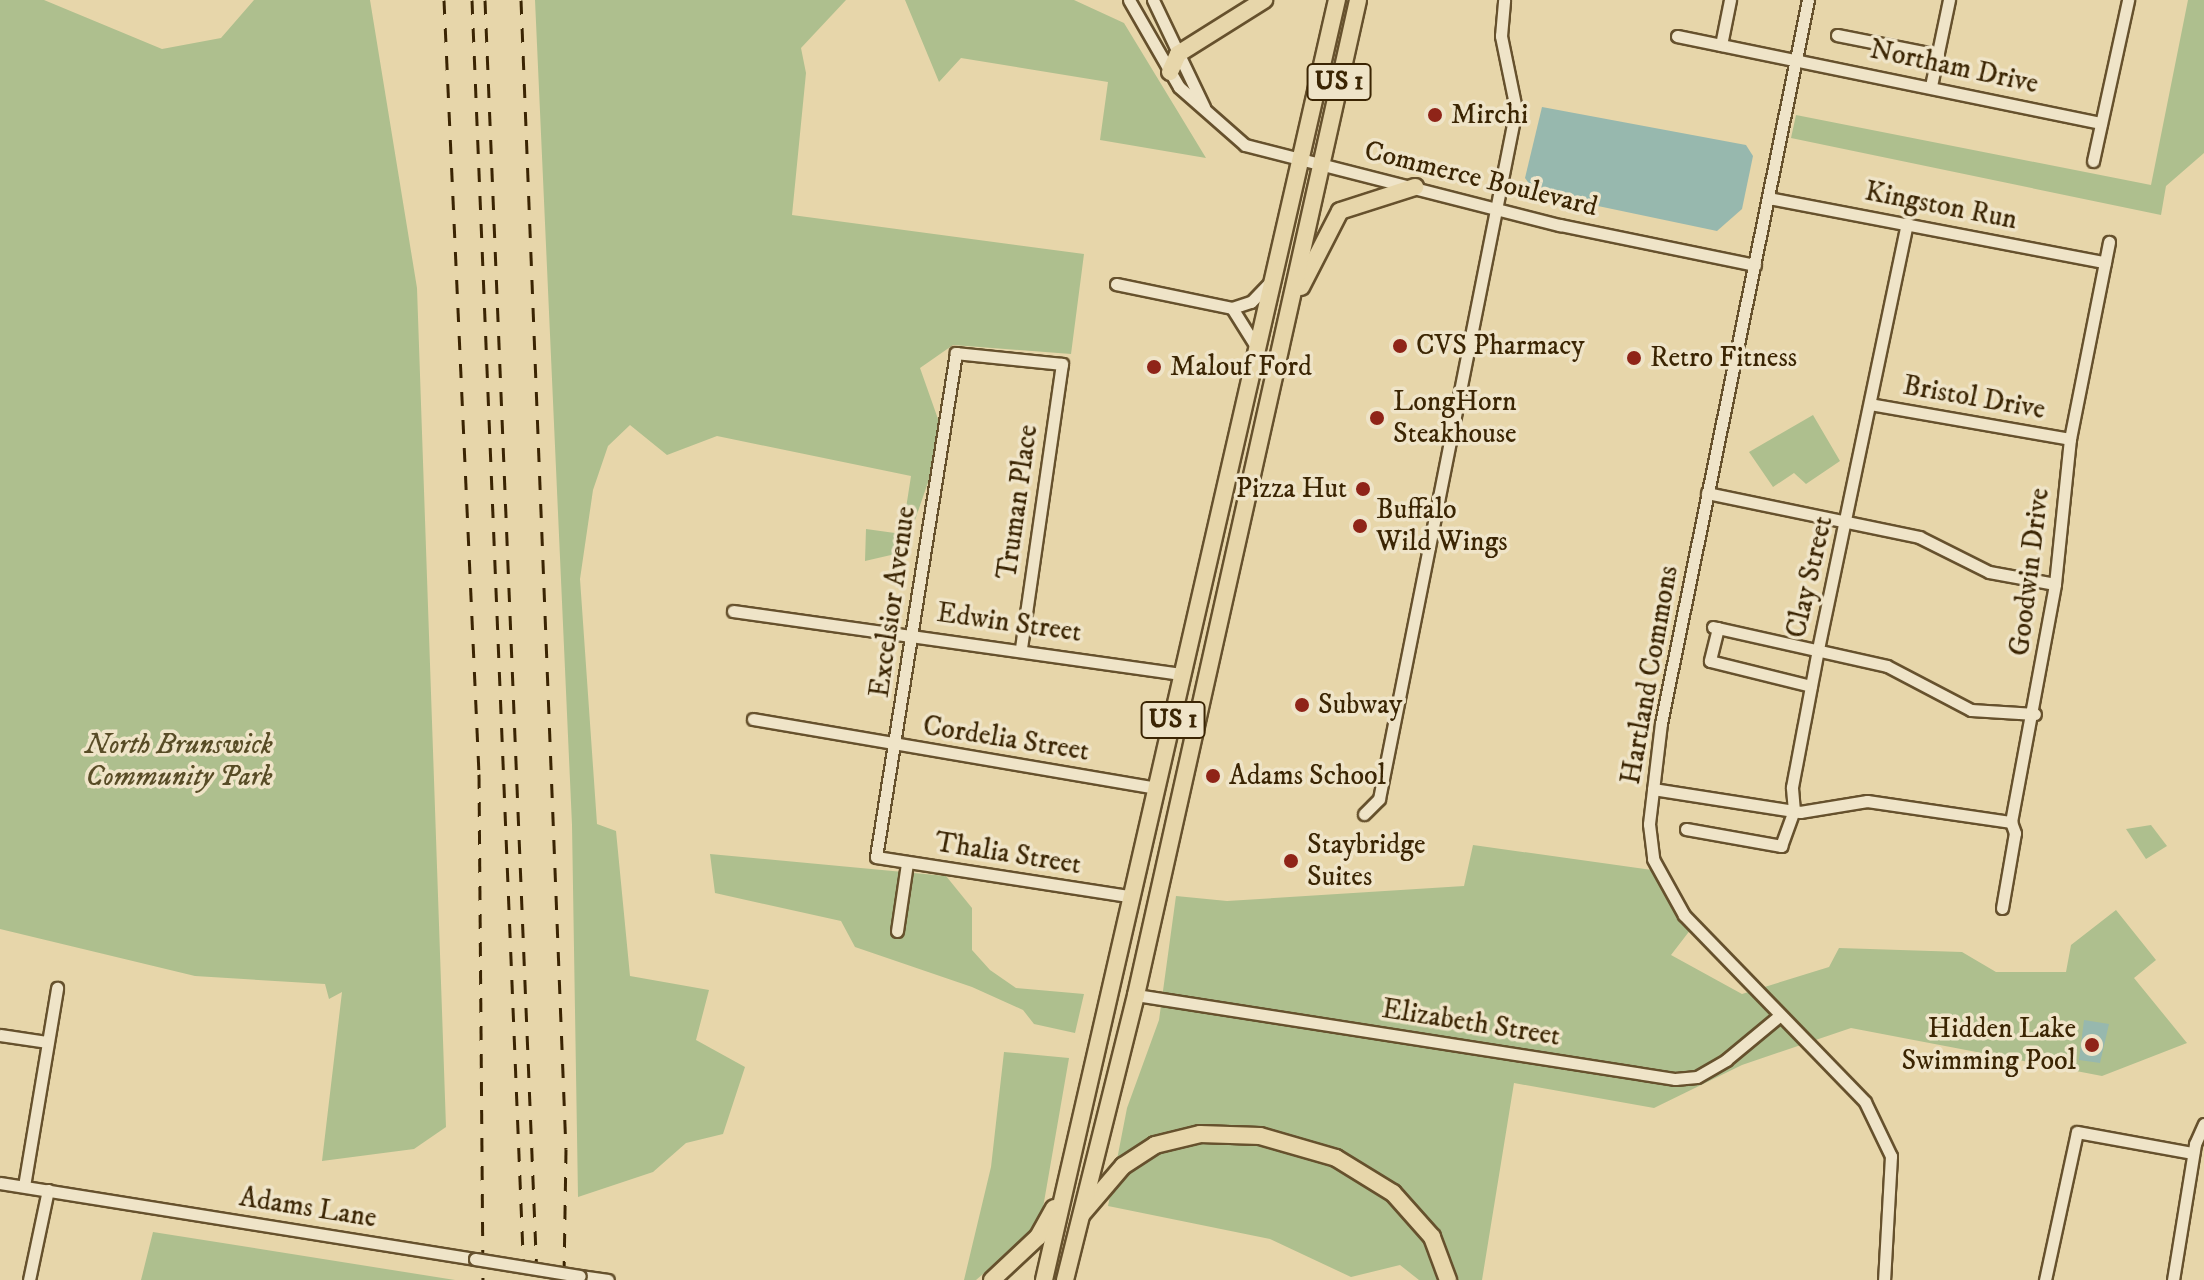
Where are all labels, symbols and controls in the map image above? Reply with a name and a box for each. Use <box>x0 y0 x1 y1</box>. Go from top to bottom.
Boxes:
street label: Northam Drive <box>1867 33 2041 101</box>
road number: US 1 <box>1305 60 1373 104</box>
place label: Mirchi <box>1451 98 1528 132</box>
marker: Mirchi <box>1426 106 1444 124</box>
street label: Commerce Boulevard <box>1361 134 1601 224</box>
street label: Kingston Run <box>1862 175 2020 237</box>
place label: CVS Pharmacy <box>1416 329 1585 363</box>
marker: CVS Pharmacy <box>1391 337 1409 355</box>
place label: Retro Fitness <box>1650 341 1797 375</box>
marker: Retro Fitness <box>1625 349 1643 367</box>
place label: Malouf Ford <box>1170 350 1312 384</box>
marker: Malouf Ford <box>1145 358 1163 376</box>
street label: Bristol Drive <box>1900 369 2048 427</box>
place label: LongHorn Steakhouse <box>1393 385 1517 451</box>
marker: LongHorn Steakhouse <box>1368 409 1386 427</box>
street label: Truman Place <box>991 422 1045 582</box>
place label: Pizza Hut <box>1236 472 1347 506</box>
marker: Pizza Hut <box>1354 480 1372 498</box>
street label: Goodwin Drive <box>2003 486 2057 658</box>
place label: Buffalo Wild Wings <box>1376 493 1508 559</box>
street label: Excelsior Avenue <box>863 504 923 700</box>
street label: Clay Street <box>1780 513 1840 641</box>
marker: Buffalo Wild Wings <box>1351 517 1369 535</box>
street label: Hartland Commons <box>1614 563 1686 787</box>
street label: Edwin Street <box>935 596 1083 650</box>
place label: Subway <box>1318 688 1402 722</box>
marker: Subway <box>1293 696 1311 714</box>
road number: US 1 <box>1139 698 1207 742</box>
street label: Cordelia Street <box>921 709 1091 769</box>
park label: North Brunswick Community Park <box>85 728 273 794</box>
place label: Adams School <box>1229 759 1386 793</box>
marker: Adams School <box>1204 767 1222 785</box>
street label: Thalia Street <box>933 826 1083 882</box>
place label: Staybridge Suites <box>1307 828 1426 894</box>
marker: Staybridge Suites <box>1282 852 1300 870</box>
street label: Elizabeth Street <box>1379 992 1563 1054</box>
place label: Hidden Lake Swimming Pool <box>1902 1012 2076 1078</box>
marker: Hidden Lake Swimming Pool <box>2083 1036 2101 1054</box>
street label: Adams Lane <box>237 1181 379 1235</box>

